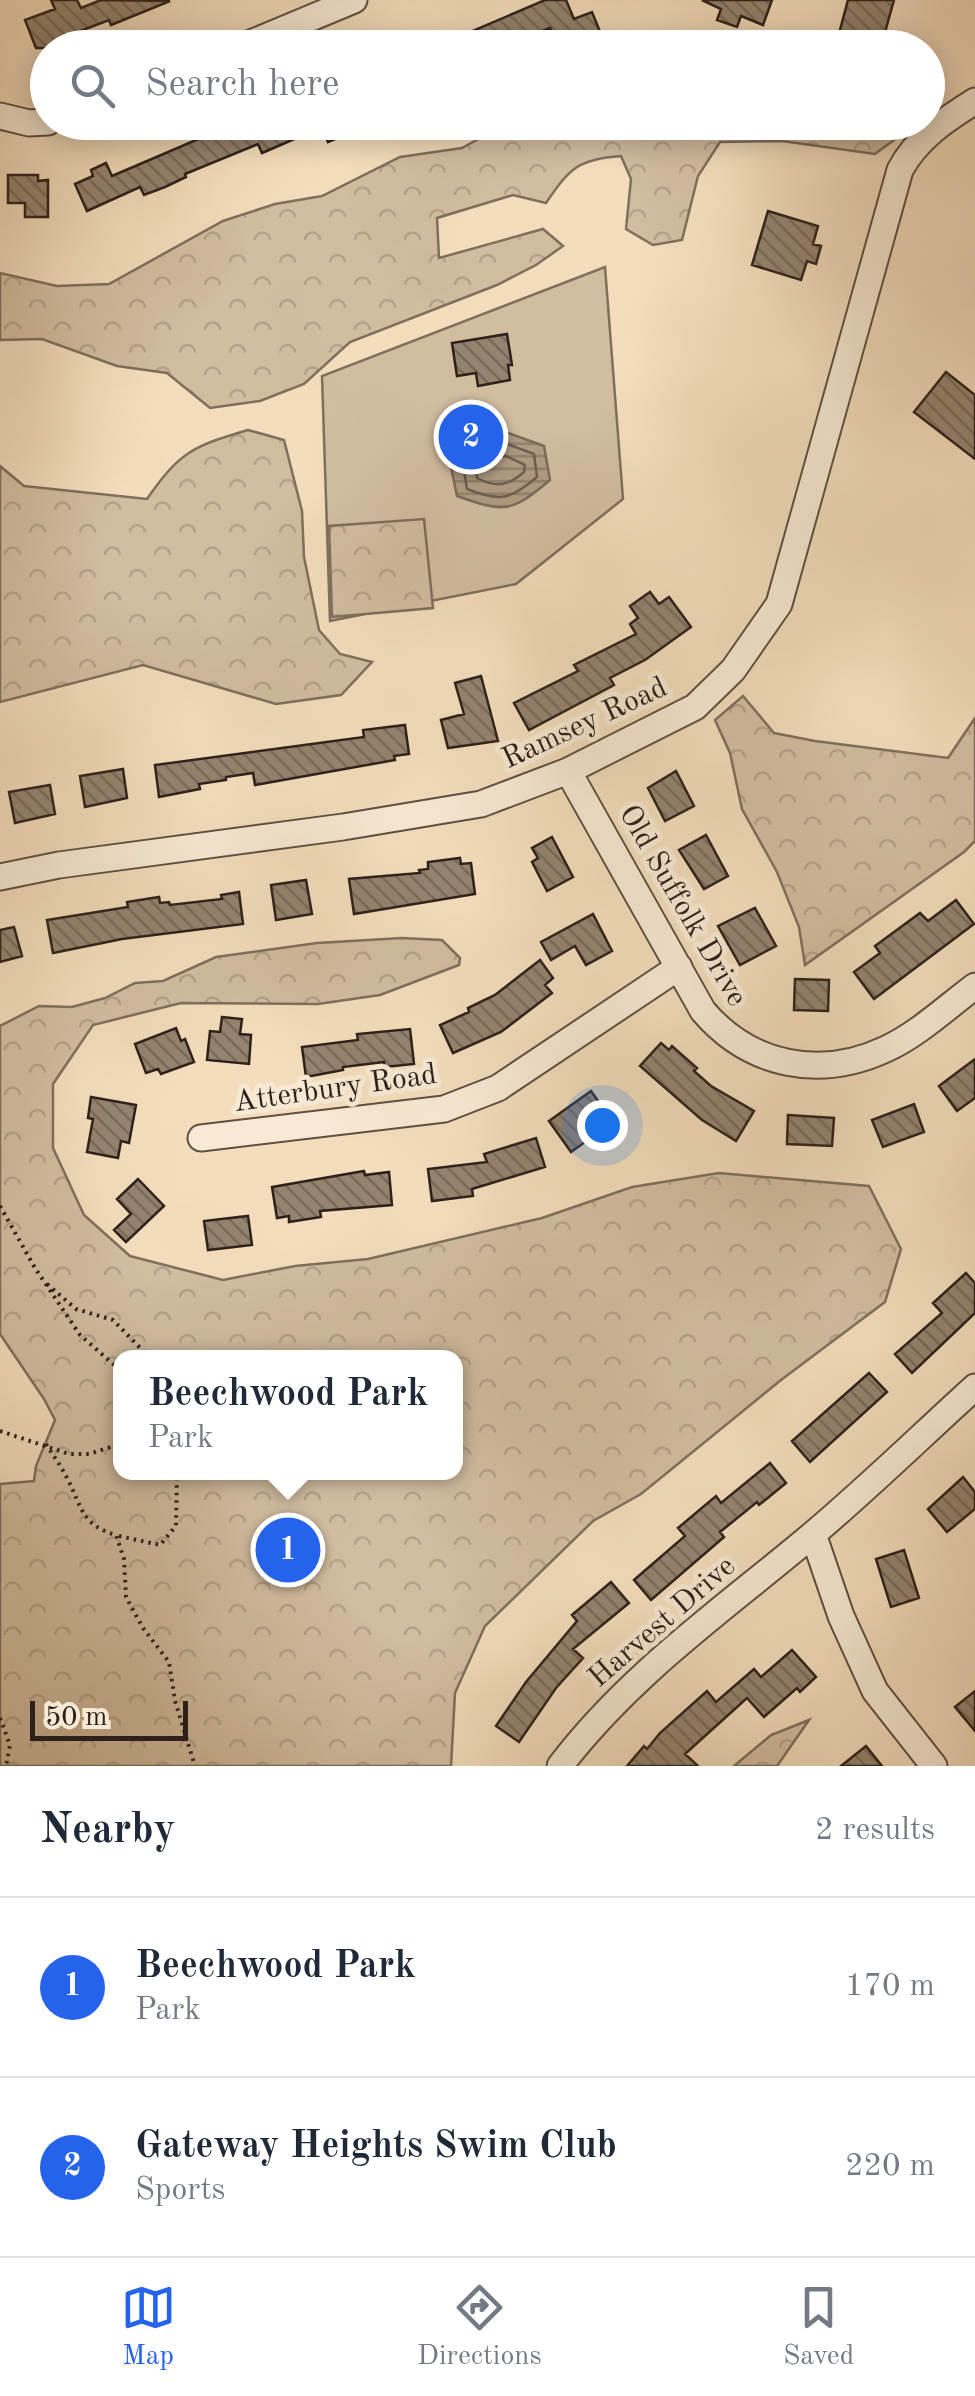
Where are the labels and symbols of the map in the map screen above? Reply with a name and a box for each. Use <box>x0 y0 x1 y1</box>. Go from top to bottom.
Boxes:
pin: 2 <box>438 400 504 474</box>
street label: Ramsey Road <box>498 673 672 775</box>
street label: Old Suffolk Drive <box>613 800 752 1012</box>
street label: Atterbury Road <box>232 1060 439 1118</box>
your location <box>577 1100 628 1151</box>
pin: 1 <box>256 1512 320 1588</box>
street label: Harvest Drive <box>583 1551 741 1694</box>
scale bar <box>30 1696 188 1740</box>

